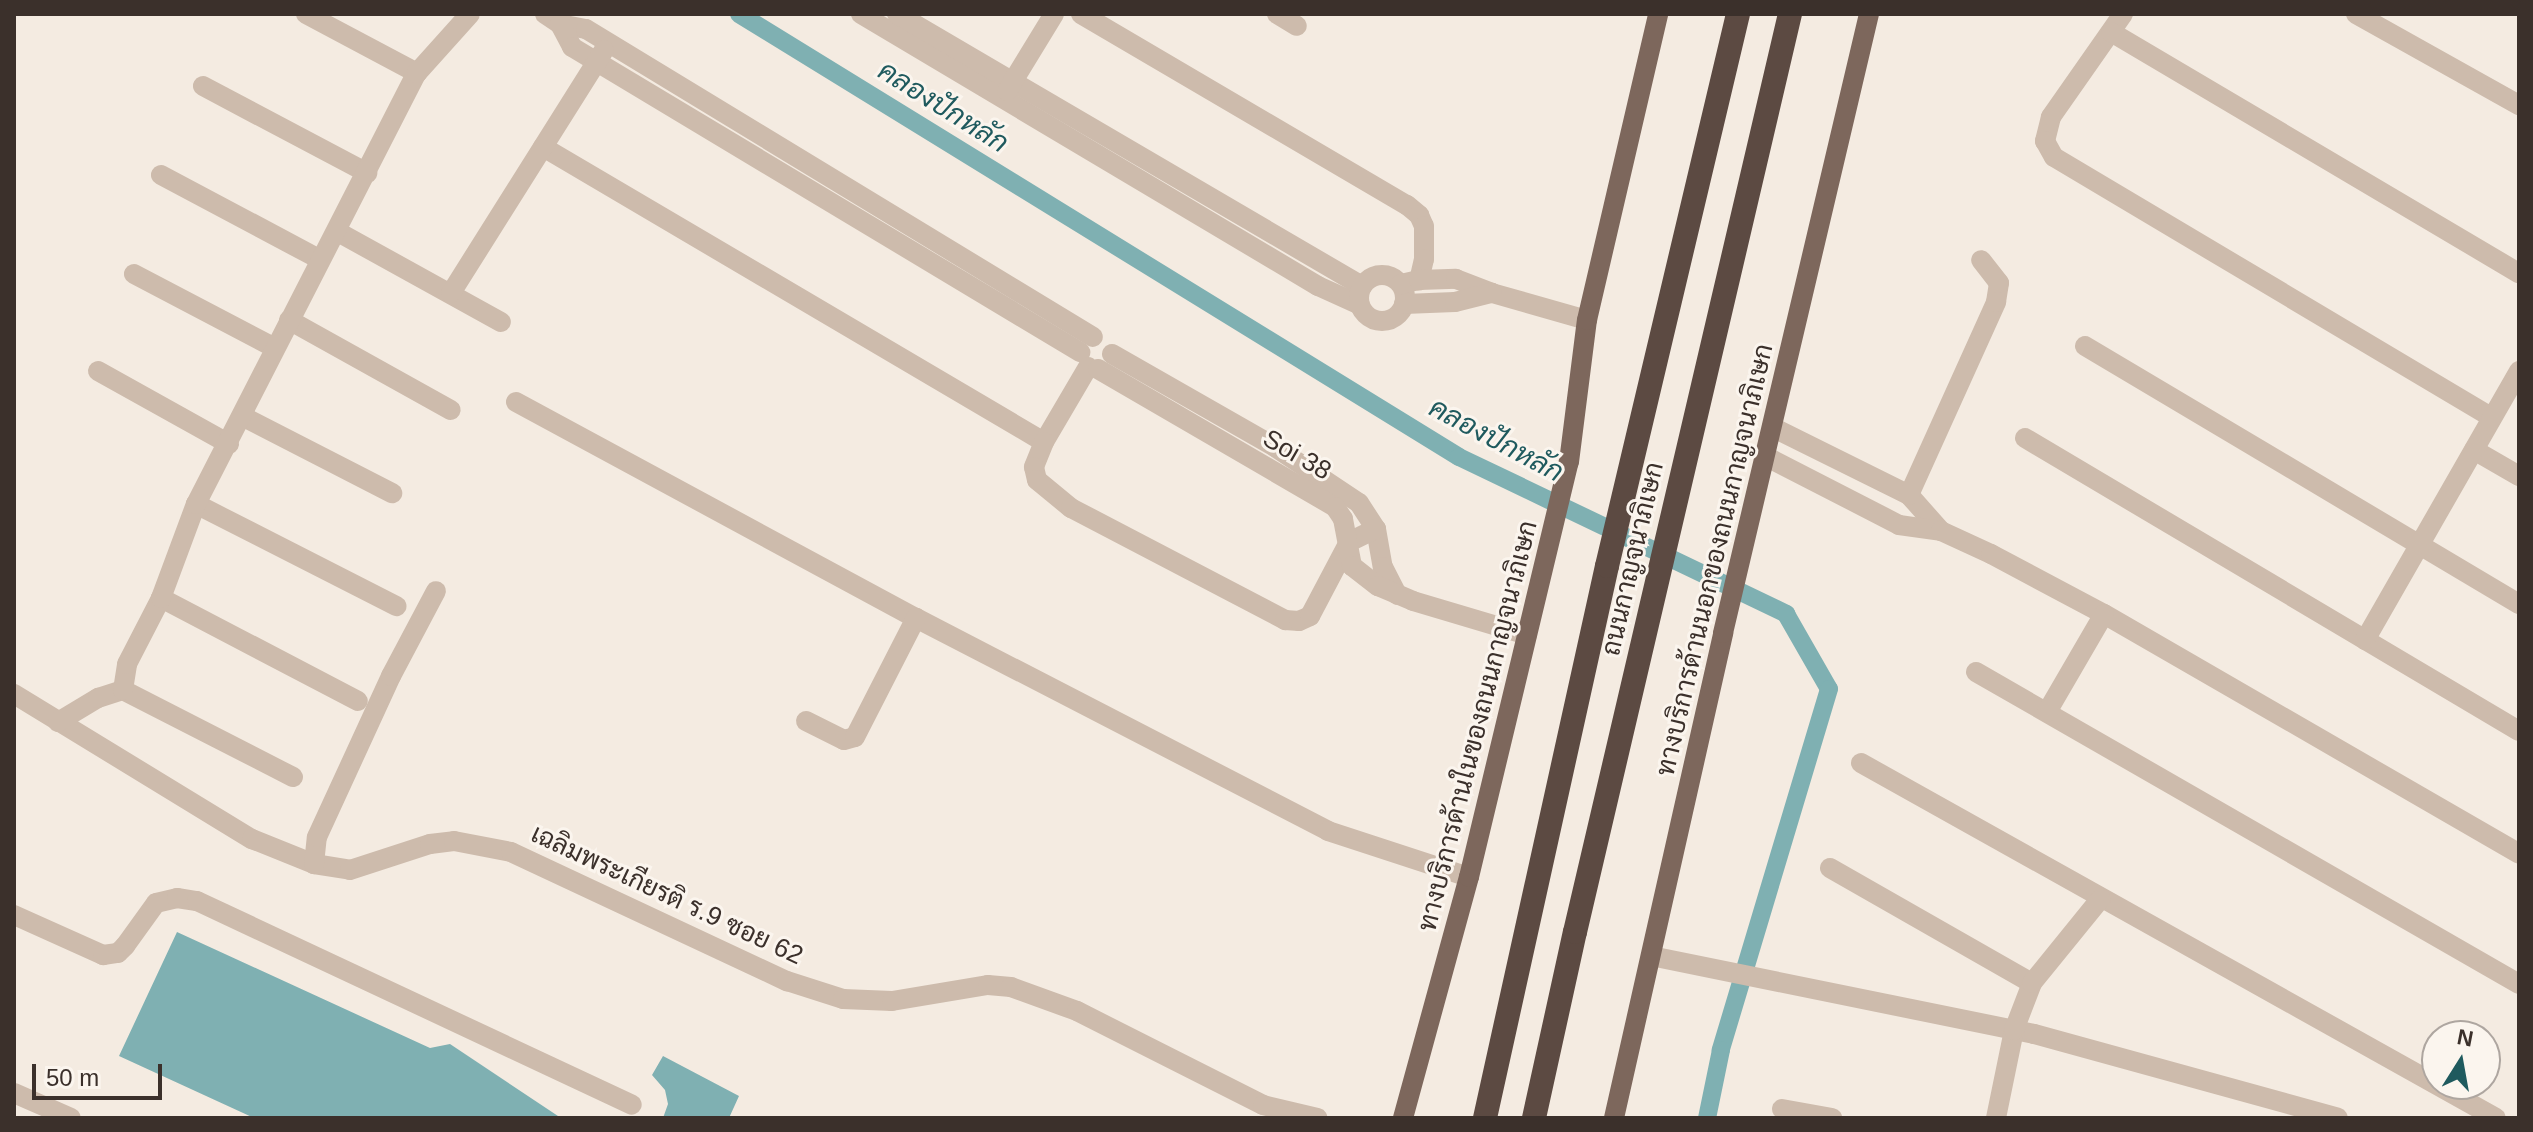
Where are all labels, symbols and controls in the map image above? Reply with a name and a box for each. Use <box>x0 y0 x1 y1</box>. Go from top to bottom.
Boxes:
water label: คลองปักหลัก <box>872 54 1014 160</box>
street label: ทางบริการด้านนอกของถนนกาญจนาภิเษก <box>1650 341 1780 779</box>
water label: คลองปักหลัก <box>1423 391 1569 489</box>
street label: Soi 38 <box>1257 423 1337 487</box>
street label: ถนนกาญจนาภิเษก <box>1596 459 1670 659</box>
street label: ทางบริการด้านในของถนนกาญจนาภิเษก <box>1412 517 1544 935</box>
street label: เฉลิมพระเกียรติ ร.9 ซอย 62 <box>526 818 808 972</box>
north arrow <box>2421 1020 2501 1100</box>
text: N <box>2455 1024 2475 1052</box>
scale bar <box>36 1048 166 1098</box>
text: 50 m <box>46 1064 99 1091</box>

